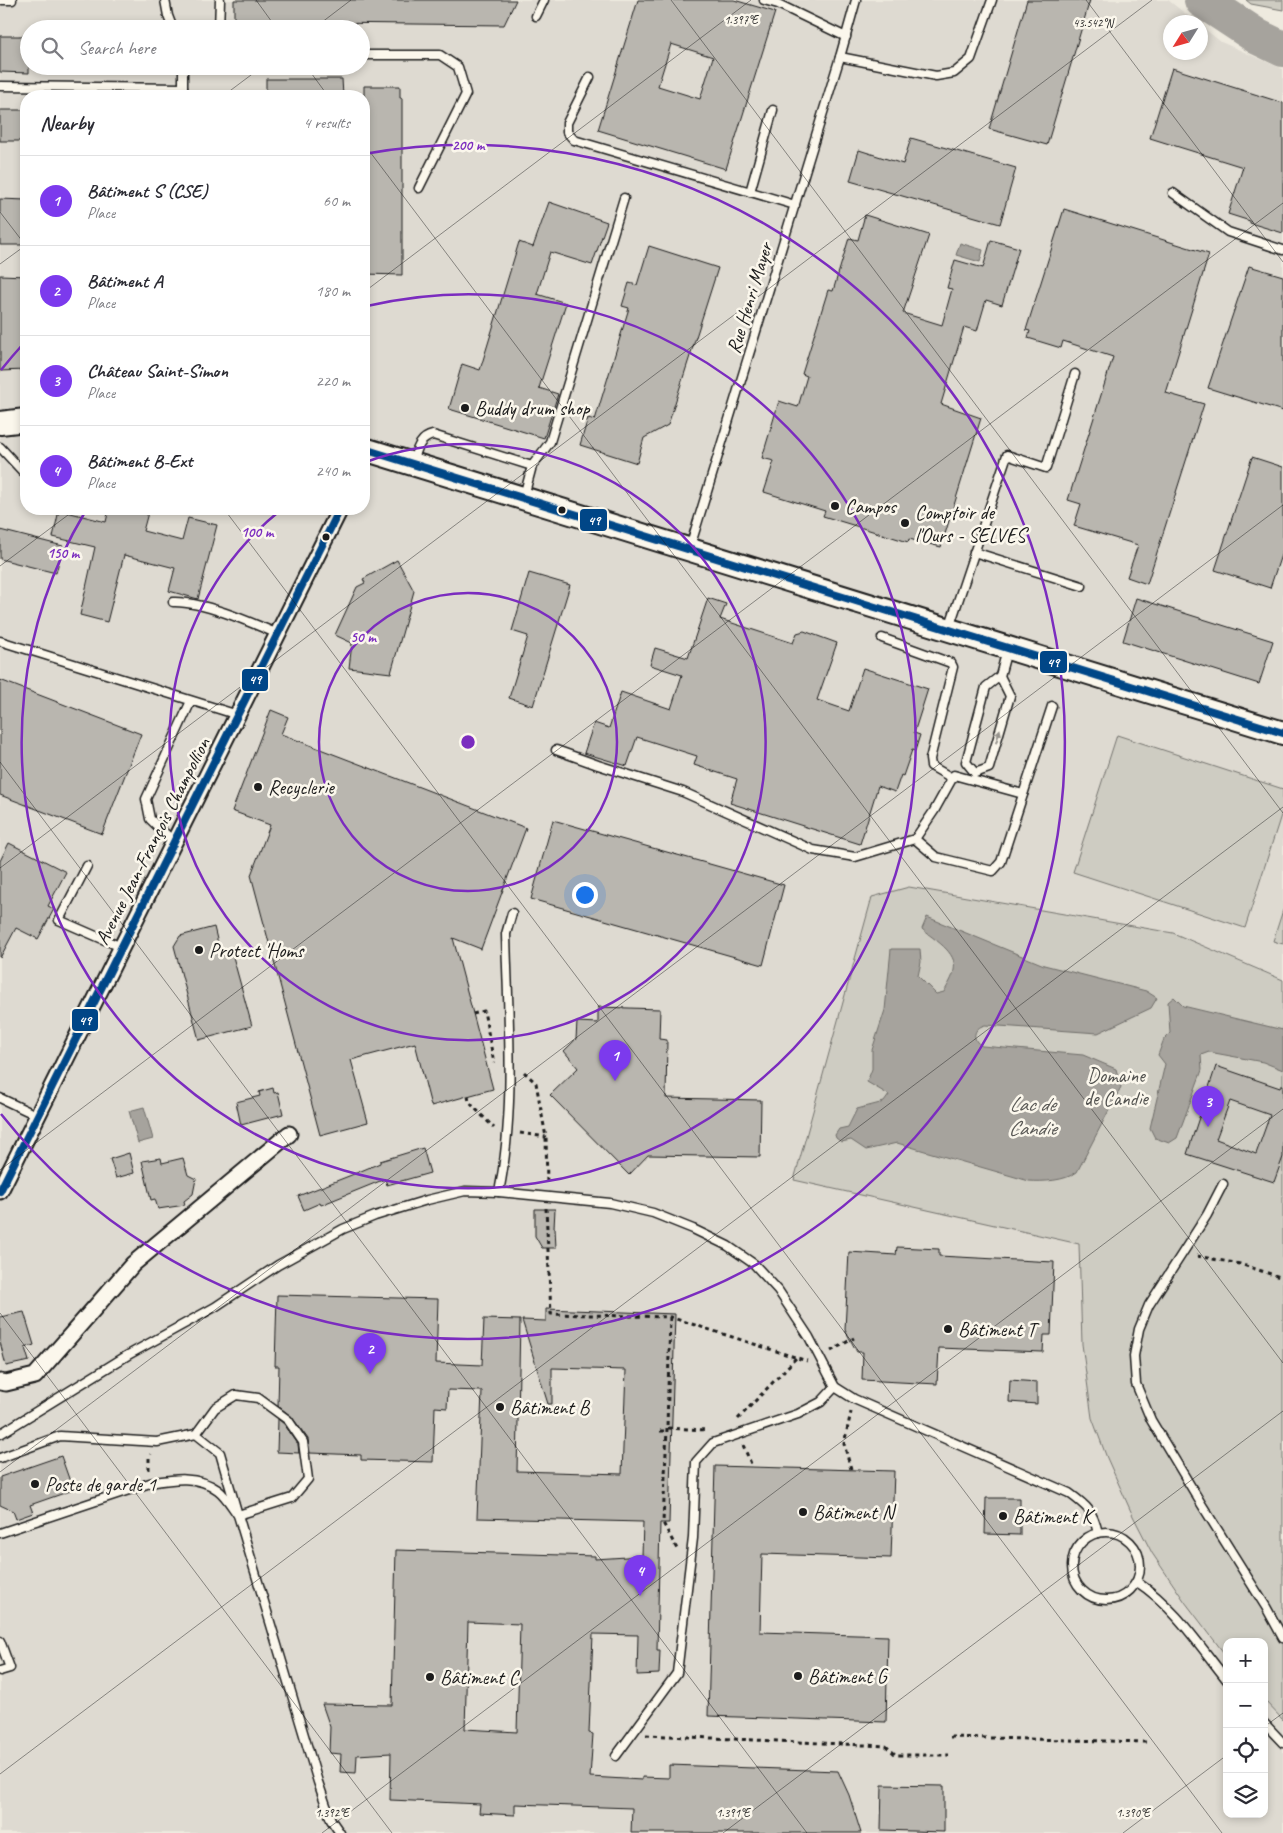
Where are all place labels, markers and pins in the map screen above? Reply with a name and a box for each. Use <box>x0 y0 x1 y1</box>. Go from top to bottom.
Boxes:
place label: Buddy drum shop <box>475 396 591 421</box>
marker: Buddy drum shop <box>459 402 471 414</box>
place label: Campos <box>845 494 898 519</box>
marker: Campos <box>829 500 841 512</box>
place label: Comptoir de l'Ours - SELVES <box>915 500 1030 548</box>
unlabelled marker <box>557 505 567 515</box>
marker: Comptoir de l'Ours - SELVES <box>899 517 911 529</box>
unlabelled marker <box>321 532 331 542</box>
centre of rings <box>459 733 477 751</box>
place label: Recyclerie <box>268 775 335 800</box>
marker: Recyclerie <box>252 781 264 793</box>
place label: Protect 'Homs <box>209 938 305 963</box>
marker: Protect 'Homs <box>193 944 205 956</box>
pin: 1 <box>599 1040 631 1081</box>
pin: 3 <box>1192 1086 1224 1127</box>
place label: Bâtiment T <box>958 1317 1040 1342</box>
marker: Bâtiment T <box>942 1323 954 1335</box>
pin: 2 <box>354 1333 386 1374</box>
place label: Bâtiment B <box>510 1395 591 1420</box>
marker: Bâtiment B <box>494 1401 506 1413</box>
place label: Poste de garde 1 <box>45 1472 157 1497</box>
marker: Poste de garde 1 <box>29 1478 41 1490</box>
place label: Bâtiment N <box>813 1500 897 1525</box>
place label: Bâtiment K <box>1013 1504 1096 1529</box>
marker: Bâtiment N <box>797 1506 809 1518</box>
marker: Bâtiment K <box>997 1510 1009 1522</box>
pin: 4 <box>624 1555 656 1596</box>
place label: Bâtiment G <box>808 1664 889 1689</box>
place label: Bâtiment C <box>440 1665 521 1690</box>
marker: Bâtiment G <box>792 1670 804 1682</box>
marker: Bâtiment C <box>424 1671 436 1683</box>

